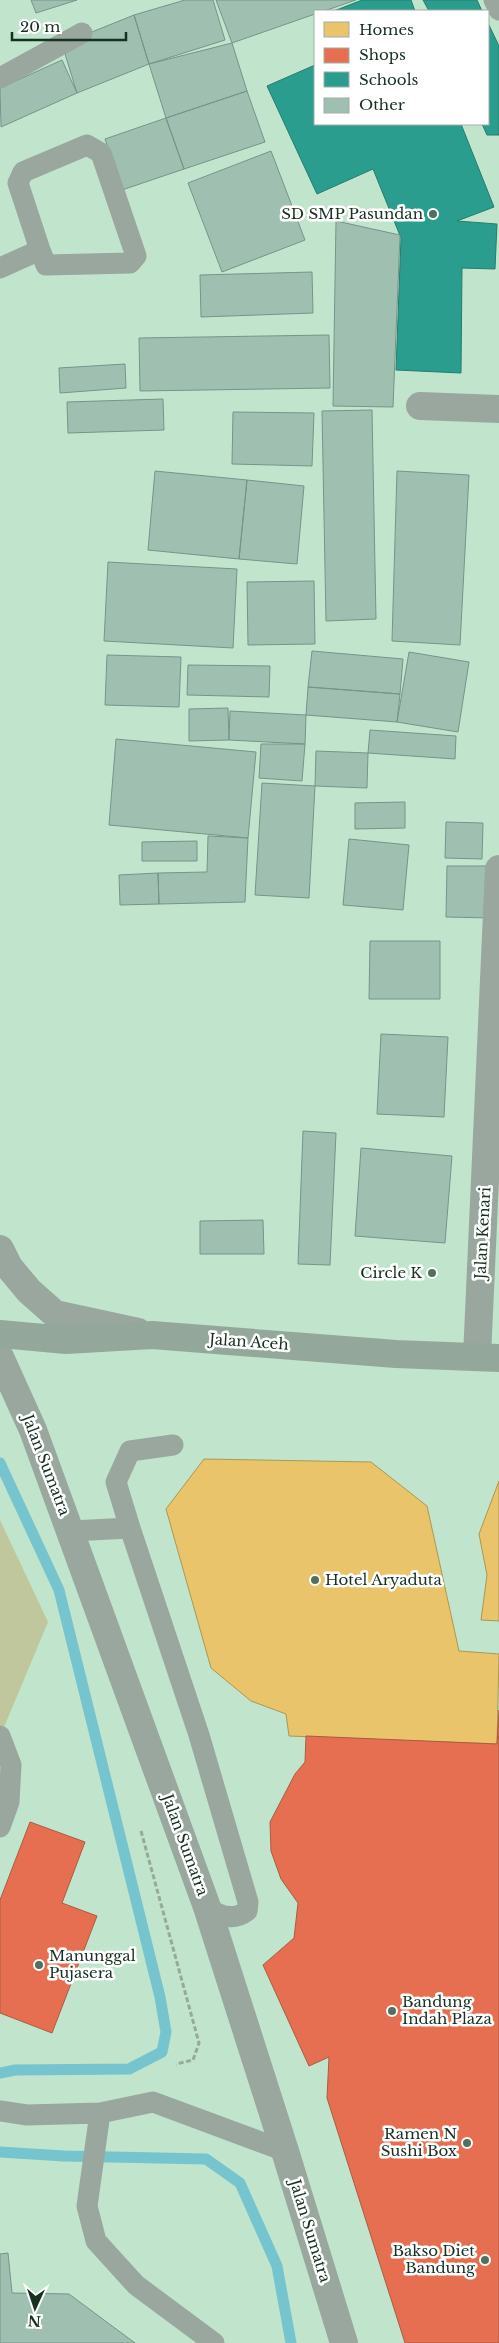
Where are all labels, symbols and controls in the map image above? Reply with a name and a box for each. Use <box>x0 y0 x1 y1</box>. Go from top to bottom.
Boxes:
scale bar <box>12 10 126 42</box>
legend <box>314 10 489 125</box>
text: 20 m <box>20 17 60 36</box>
text: Homes <box>359 20 414 39</box>
text: Shops <box>359 45 406 64</box>
text: Schools <box>359 70 419 89</box>
text: Other <box>359 95 406 114</box>
place label: SD SMP Pasundan <box>281 204 423 223</box>
marker: SD SMP Pasundan <box>427 208 439 220</box>
street label: Jalan Kenari <box>470 1186 494 1282</box>
place label: Circle K <box>360 1263 422 1282</box>
marker: Circle K <box>426 1267 438 1279</box>
street label: Jalan Aceh <box>207 1329 289 1354</box>
street label: Jalan Sumatra <box>18 1410 75 1519</box>
place label: Hotel Aryaduta <box>325 1570 442 1589</box>
marker: Hotel Aryaduta <box>309 1574 321 1586</box>
street label: Jalan Sumatra <box>158 1790 213 1899</box>
place label: Manunggal Pujasera <box>49 1946 136 1982</box>
marker: Manunggal Pujasera <box>33 1959 45 1971</box>
place label: Bandung Indah Plaza <box>402 1992 492 2028</box>
marker: Bandung Indah Plaza <box>386 2005 398 2017</box>
place label: Ramen N Sushi Box <box>381 2124 457 2160</box>
marker: Ramen N Sushi Box <box>461 2137 473 2149</box>
street label: Jalan Sumatra <box>285 2175 335 2285</box>
place label: Bakso Diet Bandung <box>392 2241 476 2277</box>
marker: Bakso Diet Bandung <box>479 2254 491 2266</box>
north arrow <box>10 2283 60 2333</box>
text: N <box>27 2312 41 2330</box>

